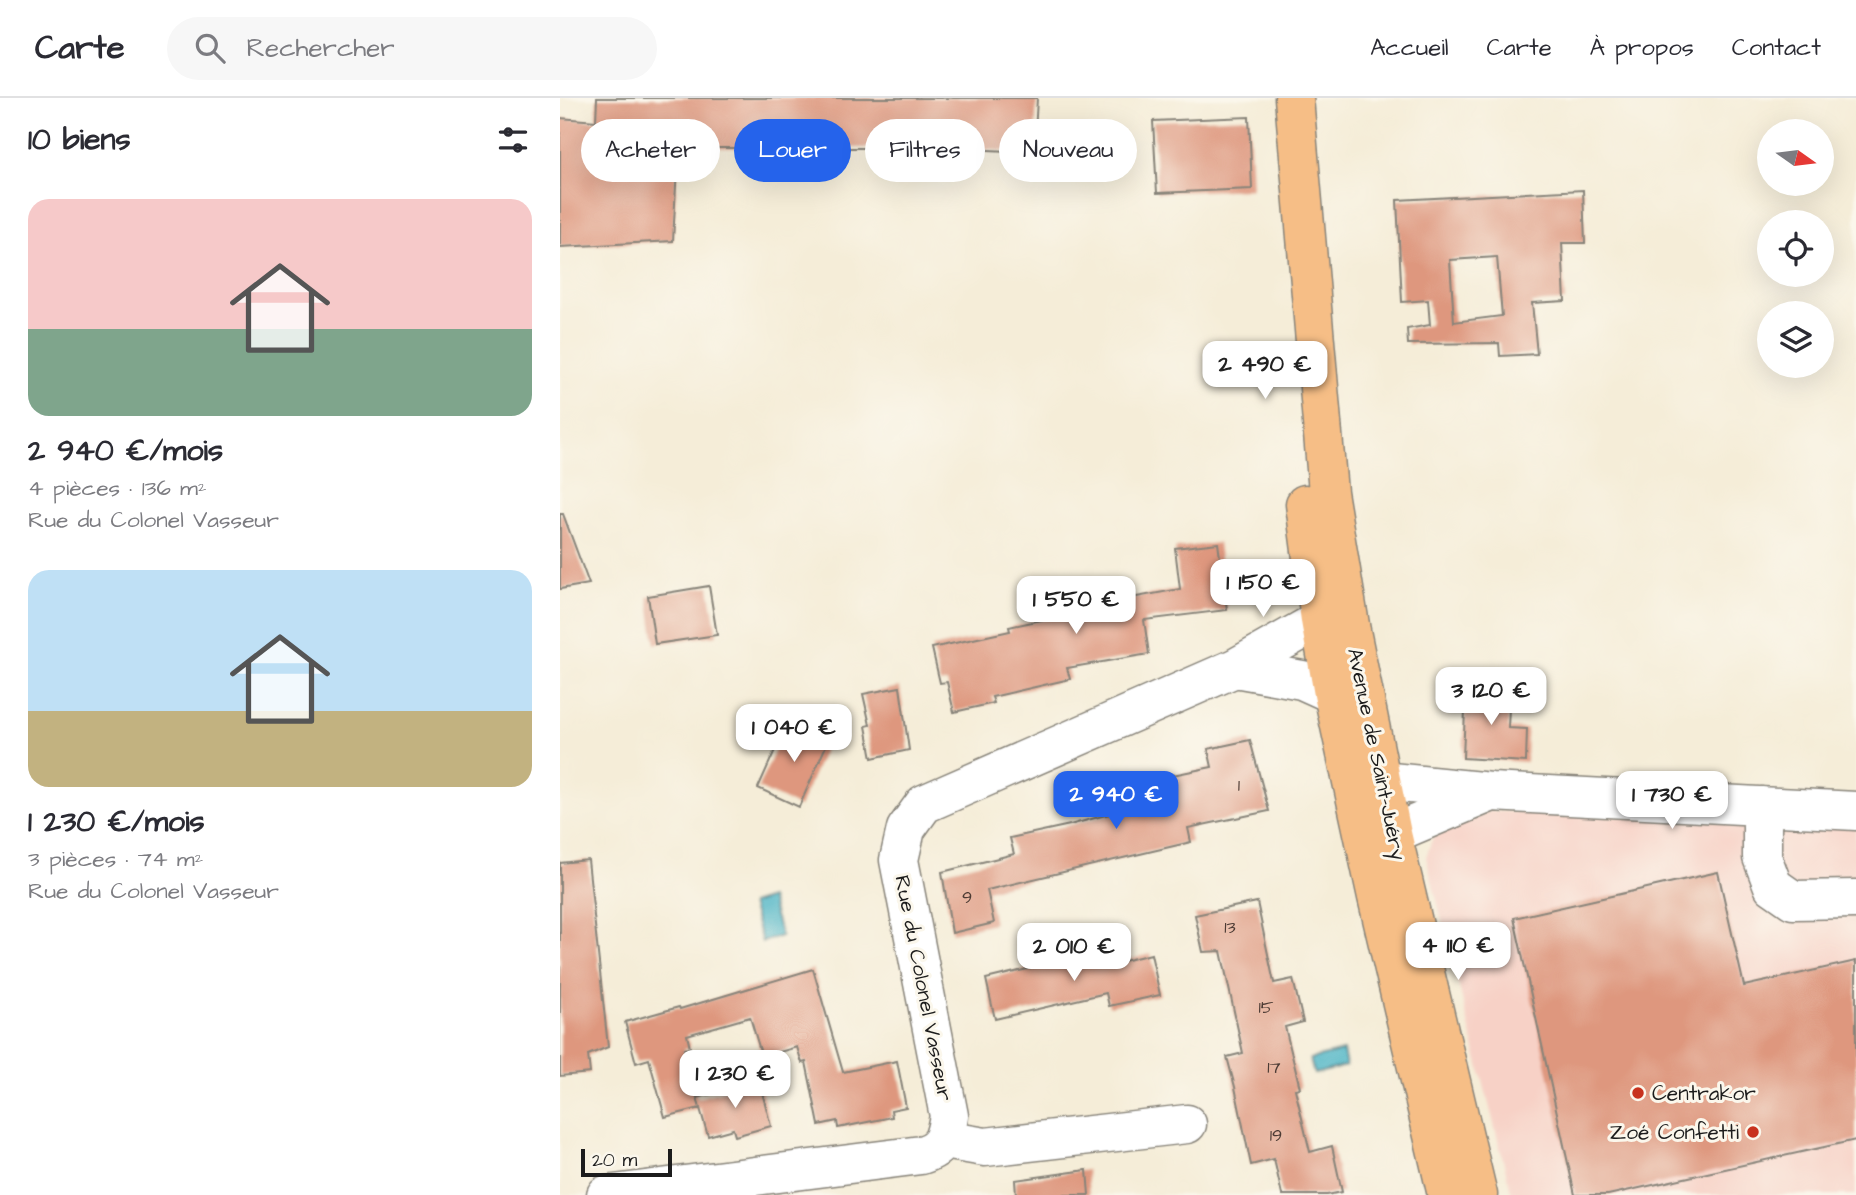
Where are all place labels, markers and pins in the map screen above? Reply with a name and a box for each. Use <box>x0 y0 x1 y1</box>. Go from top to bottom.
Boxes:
pin: 2 490 € <box>1200 342 1330 401</box>
pin: 1 150 € <box>1198 560 1328 619</box>
pin: 1 550 € <box>1011 576 1141 636</box>
pin: 3 120 € <box>1426 668 1556 727</box>
pin: 1 040 € <box>729 704 859 764</box>
pin: 2 940 € <box>1051 772 1181 831</box>
pin: 1 730 € <box>1607 772 1737 831</box>
pin: 4 110 € <box>1393 922 1523 982</box>
pin: 2 010 € <box>1009 924 1139 983</box>
pin: 1 230 € <box>670 1051 800 1110</box>
place label: Centrakor <box>1652 1079 1756 1108</box>
marker: Centrakor <box>1630 1085 1646 1101</box>
place label: Zoé Confetti <box>1610 1118 1739 1147</box>
marker: Zoé Confetti <box>1745 1124 1761 1140</box>

